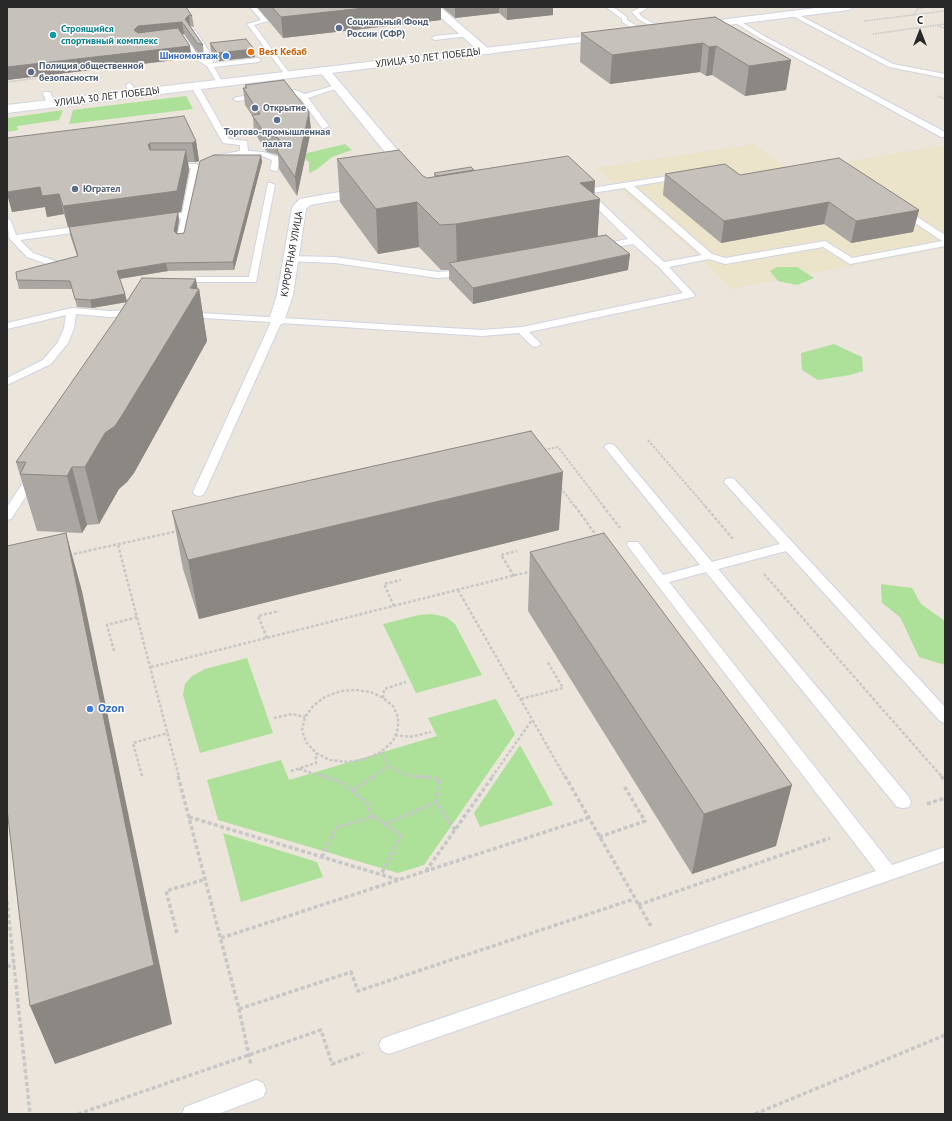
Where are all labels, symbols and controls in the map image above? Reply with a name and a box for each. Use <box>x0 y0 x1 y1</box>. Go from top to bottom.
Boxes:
north arrow <box>900 12 940 52</box>
text: С <box>917 13 923 27</box>
place label: Социальный Фонд России (СФР) <box>347 16 428 40</box>
place label: Строящийся спортивный комплекс <box>61 23 158 46</box>
marker: Социальный Фонд России (СФР) <box>334 23 344 33</box>
marker: Строящийся спортивный комплекс <box>48 30 58 40</box>
place label: Best Кебаб <box>259 46 307 58</box>
street label: УЛИЦА 30 ЛЕТ ПОБЕДЫ <box>375 46 481 70</box>
marker: Best Кебаб <box>246 47 256 57</box>
place label: Шиномонтаж <box>160 50 218 62</box>
marker: Шиномонтаж <box>221 51 231 61</box>
place label: Полиция общественной безопасности <box>39 60 144 84</box>
marker: Полиция общественной безопасности <box>26 67 36 77</box>
street label: УЛИЦА 30 ЛЕТ ПОБЕДЫ <box>54 85 160 109</box>
place label: Открытие <box>263 102 306 114</box>
marker: Открытие <box>250 103 260 113</box>
marker: Торгово-промышленная палата <box>272 115 282 125</box>
place label: Торгово-промышленная палата <box>224 126 330 150</box>
place label: Югрател <box>83 183 120 195</box>
marker: Югрател <box>70 184 80 194</box>
street label: КУРОРТНАЯ УЛИЦА <box>279 210 305 298</box>
place label: Ozon <box>98 702 124 716</box>
marker: Ozon <box>85 704 95 714</box>

